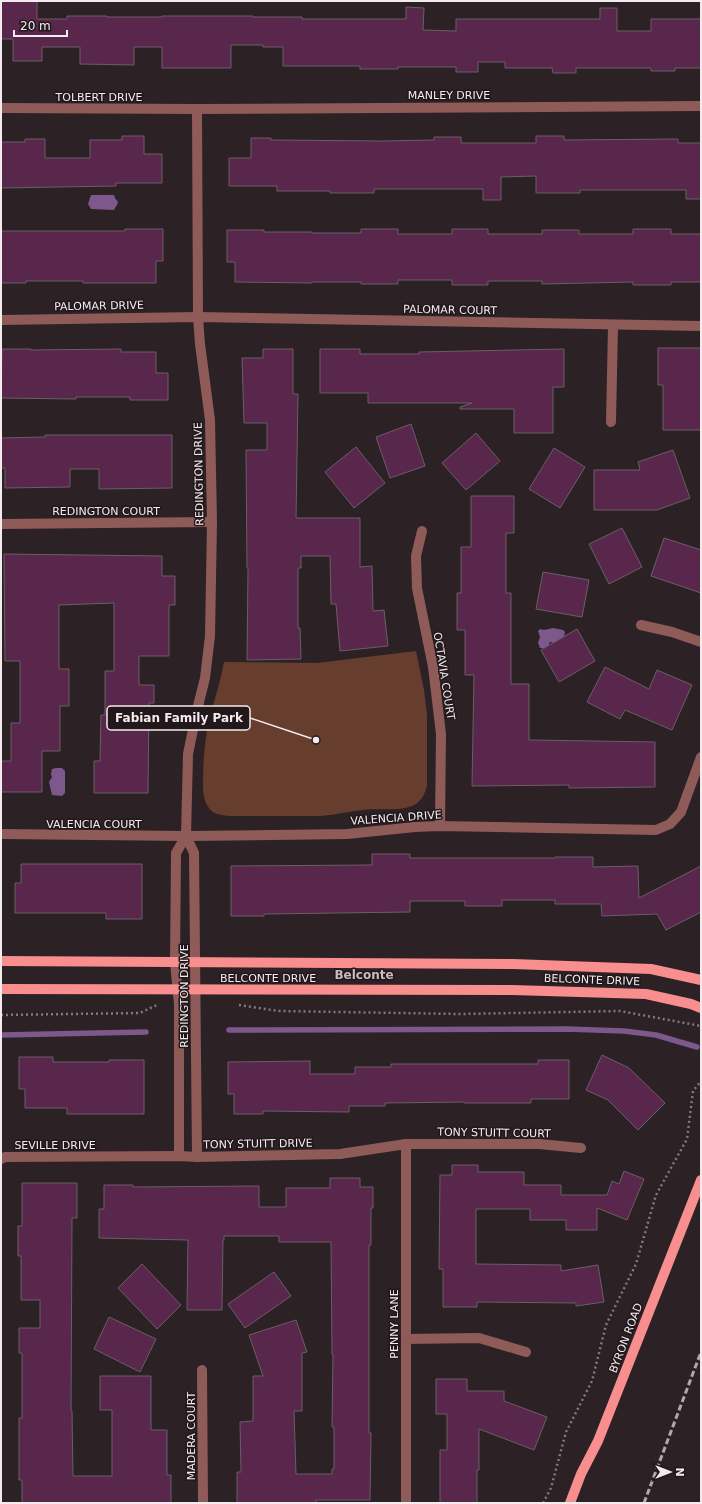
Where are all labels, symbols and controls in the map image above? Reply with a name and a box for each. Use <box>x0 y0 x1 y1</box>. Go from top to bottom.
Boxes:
scale bar <box>14 12 67 38</box>
text: 20 m <box>20 19 51 33</box>
street label: MANLEY DRIVE <box>408 89 490 102</box>
street label: TOLBERT DRIVE <box>55 91 142 104</box>
street label: PALOMAR DRIVE <box>54 299 144 313</box>
street label: PALOMAR COURT <box>403 303 497 317</box>
street label: REDINGTON DRIVE <box>192 422 206 526</box>
street label: REDINGTON COURT <box>52 505 160 518</box>
street label: OCTAVIA COURT <box>431 631 457 721</box>
callout: Fabian Family Park <box>107 706 250 730</box>
text: Fabian Family Park <box>115 711 244 725</box>
street label: VALENCIA DRIVE <box>350 808 442 828</box>
street label: VALENCIA COURT <box>46 818 142 831</box>
street label: REDINGTON DRIVE <box>178 944 191 1048</box>
district label: Belconte <box>334 968 394 982</box>
street label: BELCONTE DRIVE <box>220 972 316 985</box>
street label: BELCONTE DRIVE <box>544 972 640 988</box>
street label: TONY STUITT COURT <box>436 1125 551 1140</box>
street label: TONY STUITT DRIVE <box>202 1137 313 1151</box>
street label: SEVILLE DRIVE <box>14 1139 96 1152</box>
street label: PENNY LANE <box>388 1289 401 1359</box>
street label: BYRON ROAD <box>607 1301 645 1375</box>
street label: MADERA COURT <box>185 1391 198 1480</box>
north arrow <box>650 1452 690 1492</box>
text: N <box>673 1467 686 1477</box>

